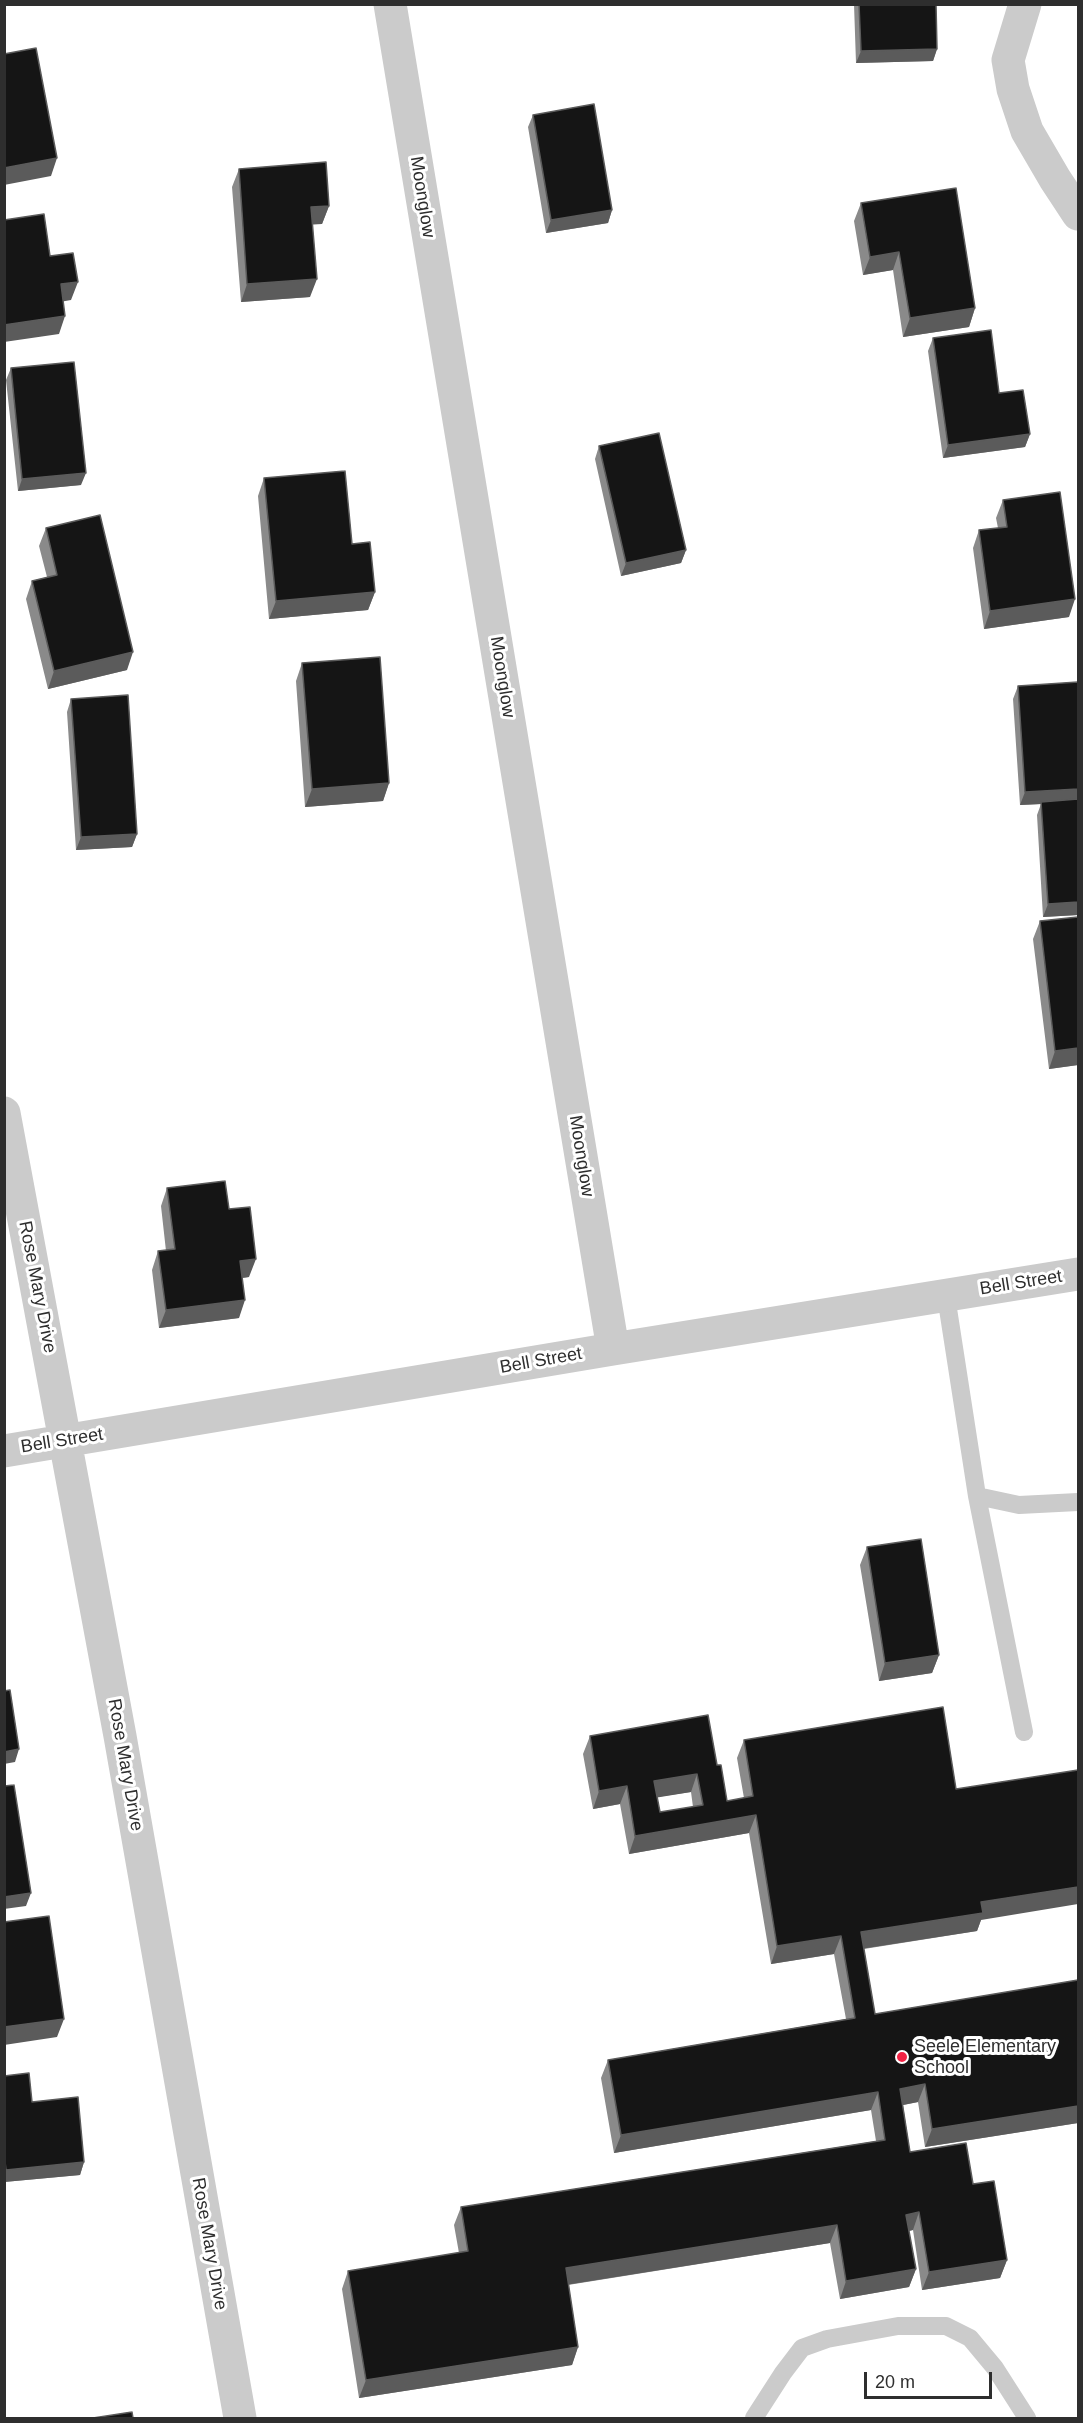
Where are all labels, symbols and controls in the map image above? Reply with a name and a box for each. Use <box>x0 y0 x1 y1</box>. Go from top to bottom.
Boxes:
street label: Moonglow <box>405 155 439 239</box>
street label: Moonglow <box>485 635 519 719</box>
street label: Moonglow <box>564 1114 598 1198</box>
street label: Rose Mary Drive <box>14 1219 60 1355</box>
street label: Bell Street <box>978 1266 1064 1300</box>
street label: Bell Street <box>498 1343 584 1379</box>
street label: Bell Street <box>19 1424 105 1458</box>
street label: Rose Mary Drive <box>103 1697 147 1833</box>
place label: Seele Elementary School <box>914 2036 1056 2078</box>
marker: Seele Elementary School <box>895 2050 909 2064</box>
street label: Rose Mary Drive <box>187 2176 231 2312</box>
scale bar <box>867 2360 994 2398</box>
text: 20 m <box>875 2372 915 2392</box>

